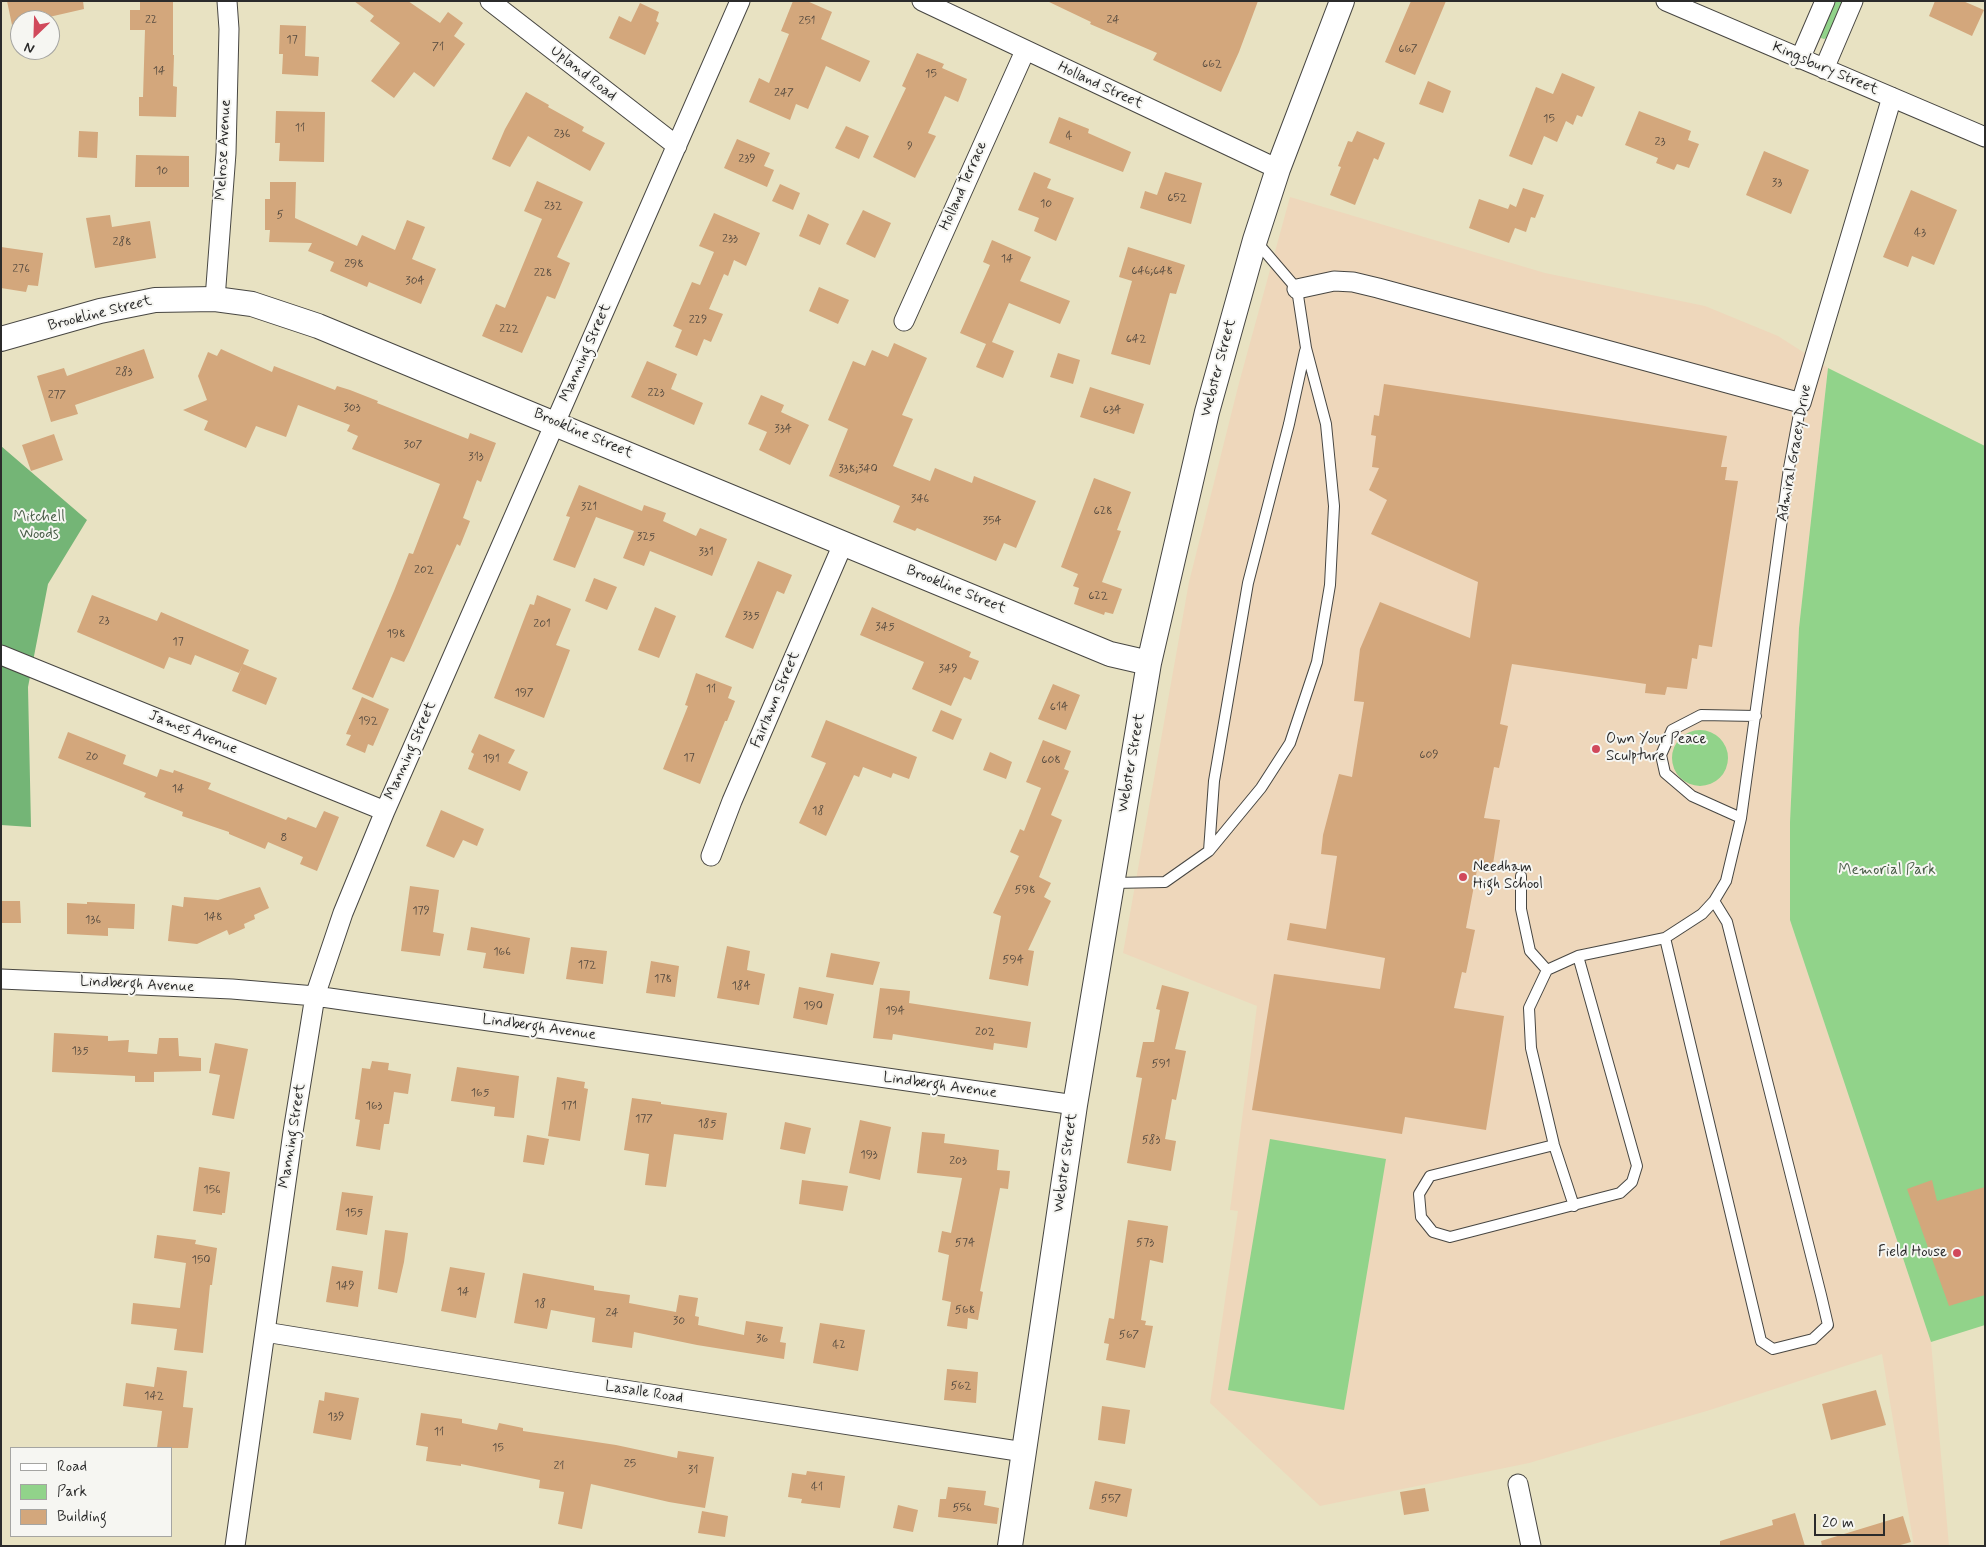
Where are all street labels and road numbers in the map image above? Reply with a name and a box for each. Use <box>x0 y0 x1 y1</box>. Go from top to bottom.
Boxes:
street label: Kingsbury Street <box>1769 39 1881 99</box>
street label: Upland Road <box>546 43 620 105</box>
street label: Holland Street <box>1054 58 1146 114</box>
street label: Melrose Avenue <box>212 99 236 201</box>
street label: Holland Terrace <box>936 139 992 233</box>
street label: Brookline Street <box>46 292 154 336</box>
street label: Manning Street <box>556 301 616 405</box>
street label: Webster Street <box>1197 317 1241 419</box>
street label: Admiral Gracey Drive <box>1774 383 1816 523</box>
street label: Brookline Street <box>531 405 635 463</box>
street label: Brookline Street <box>903 562 1009 618</box>
street label: Fairlawn Street <box>748 649 804 751</box>
street label: Manning Street <box>381 699 441 803</box>
street label: James Avenue <box>146 707 240 759</box>
street label: Webster Street <box>1114 712 1150 814</box>
street label: Lindbergh Avenue <box>79 973 195 997</box>
street label: Lindbergh Avenue <box>481 1011 597 1045</box>
street label: Lindbergh Avenue <box>882 1069 998 1103</box>
street label: Manning Street <box>276 1082 310 1190</box>
street label: Webster Street <box>1050 1112 1082 1214</box>
street label: Lasalle Road <box>604 1378 684 1408</box>

